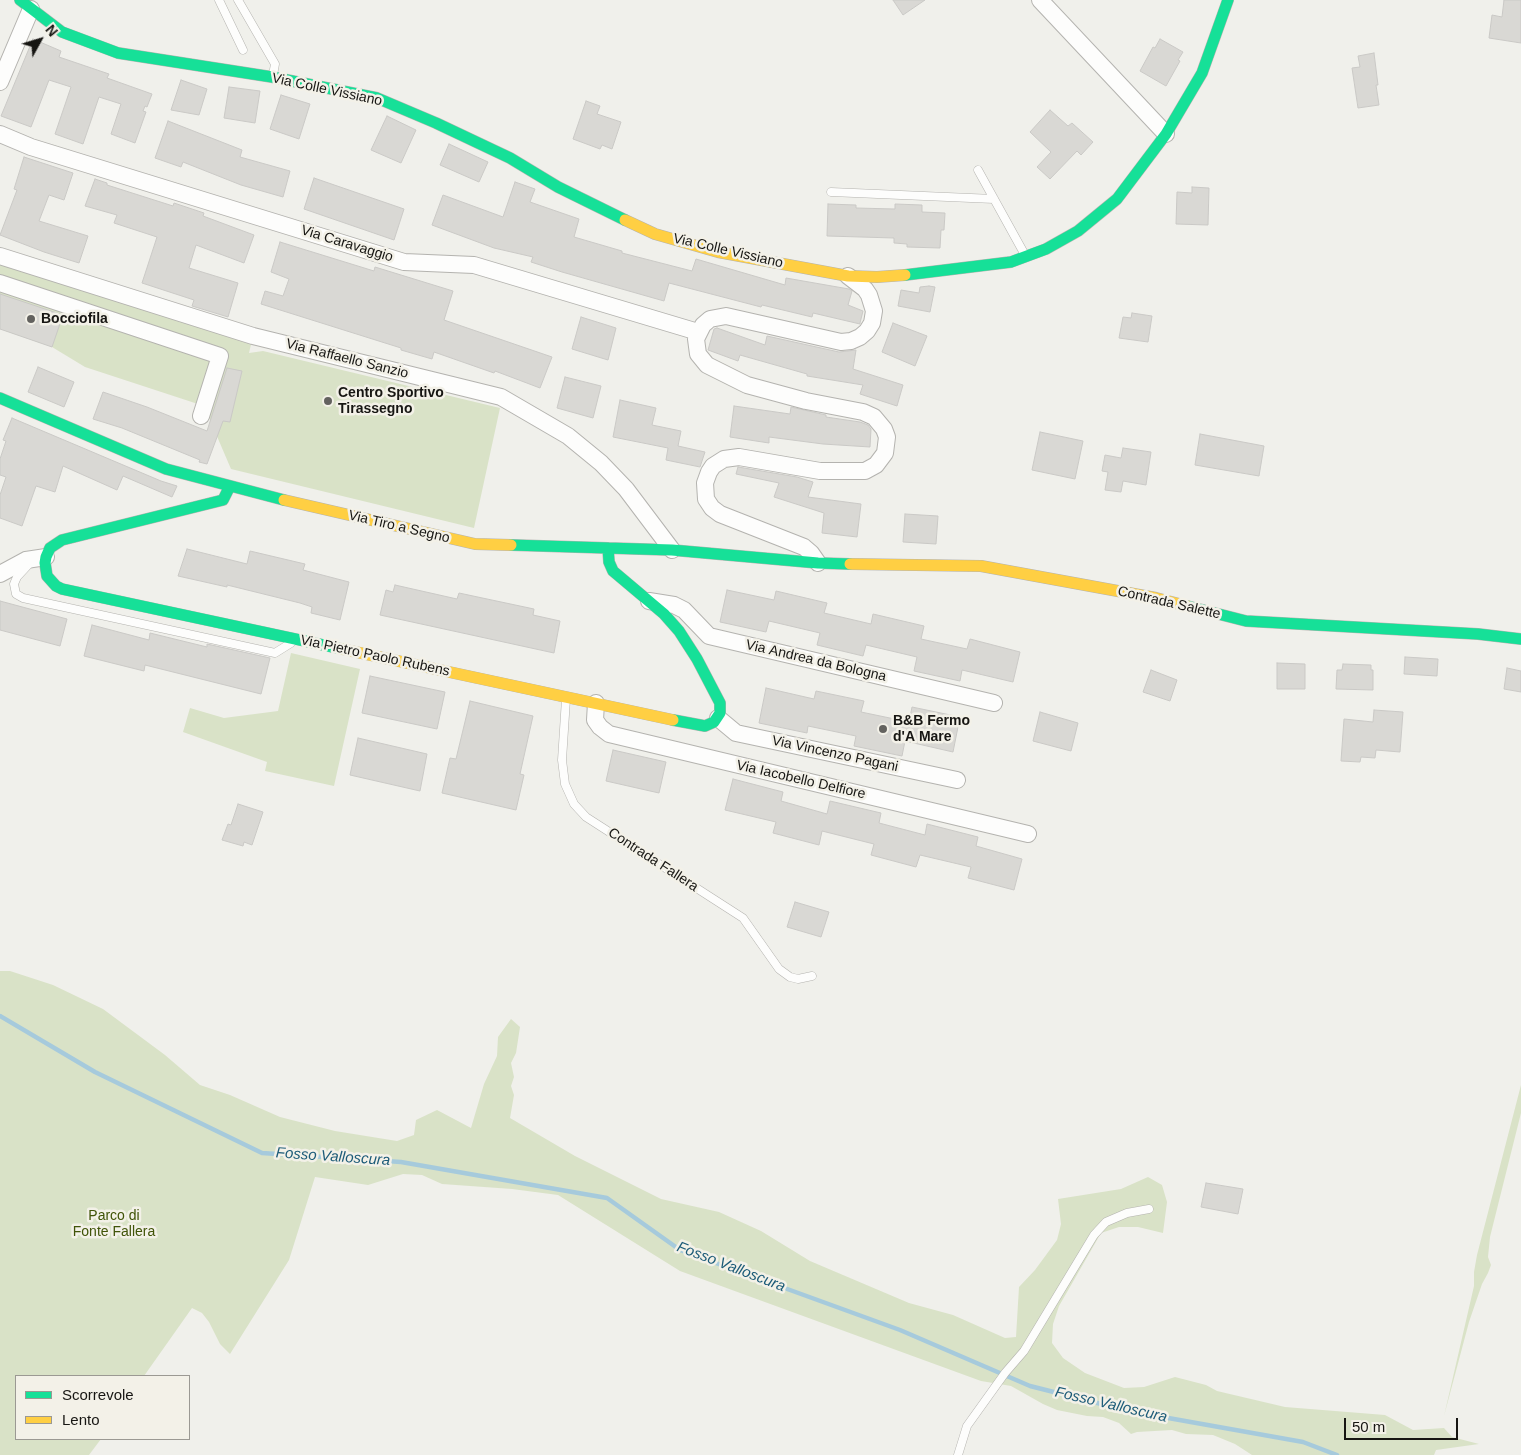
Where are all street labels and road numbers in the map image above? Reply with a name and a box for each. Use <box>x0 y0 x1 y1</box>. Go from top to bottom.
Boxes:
street label: Via Colle Vissiano <box>270 70 384 110</box>
street label: Via Caravaggio <box>299 222 395 266</box>
street label: Via Colle Vissiano <box>671 230 785 272</box>
street label: Via Raffaello Sanzio <box>284 336 410 382</box>
street label: Via Tiro a Segno <box>347 507 451 547</box>
street label: Contrada Salette <box>1116 583 1222 623</box>
street label: Via Pietro Paolo Rubens <box>299 632 451 680</box>
street label: Via Andrea da Bologna <box>744 637 888 685</box>
street label: Via Vincenzo Pagani <box>770 732 900 776</box>
street label: Via Iacobello Delfiore <box>735 757 867 803</box>
street label: Contrada Fallera <box>605 825 701 895</box>

